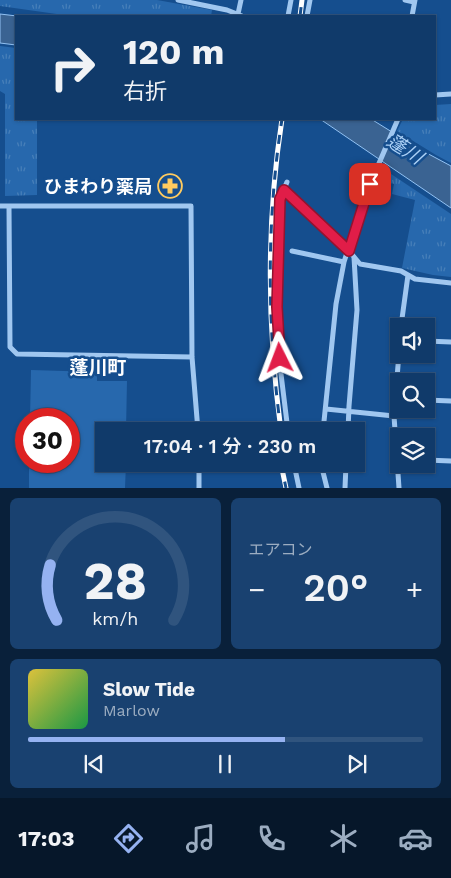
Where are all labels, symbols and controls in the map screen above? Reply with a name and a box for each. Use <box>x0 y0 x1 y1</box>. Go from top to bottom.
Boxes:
text: 120 m <box>123 31 224 73</box>
icon: right <box>40 35 105 100</box>
text: 右折 <box>123 79 167 104</box>
water label: 蓬川 <box>383 129 429 170</box>
pin <box>349 163 391 205</box>
icon: arrive <box>356 170 384 198</box>
pharmacy icon: ひまわり薬局 <box>157 173 183 199</box>
place label: ひまわり薬局 <box>44 176 152 197</box>
map controls <box>390 318 435 473</box>
button: sound <box>390 318 435 363</box>
position arrow <box>253 331 305 383</box>
district label: 蓬川町 <box>69 356 127 379</box>
button: search <box>390 373 435 418</box>
speed limit sign: 30 <box>15 408 80 473</box>
button: layers <box>390 428 435 473</box>
text: 17:04 · 1 分 · 230 m <box>144 435 316 458</box>
text: エアコン <box>249 540 313 559</box>
text: 28 <box>83 551 147 612</box>
text: 20° <box>303 566 368 610</box>
text: − <box>249 573 265 606</box>
text: + <box>406 573 423 606</box>
text: km/h <box>92 608 138 629</box>
text: Slow Tide <box>103 678 195 701</box>
text: Marlow <box>103 701 160 720</box>
icon: previous <box>80 750 108 778</box>
icon: pause <box>211 750 239 778</box>
icon: next <box>343 750 371 778</box>
icon: directions <box>111 821 146 856</box>
icon: music <box>183 821 218 856</box>
icon: phone <box>254 821 289 856</box>
icon: climate <box>326 821 361 856</box>
icon: car <box>398 821 433 856</box>
text: 17:03 <box>18 826 74 851</box>

